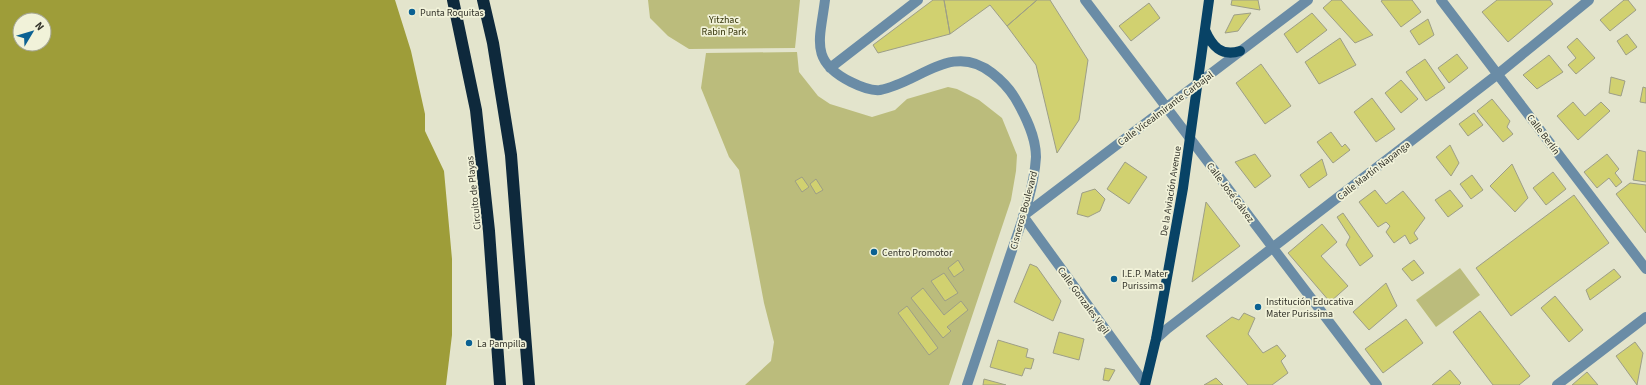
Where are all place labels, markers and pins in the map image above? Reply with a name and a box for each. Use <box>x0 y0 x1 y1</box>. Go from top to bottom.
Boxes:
place label: Punta Roquitas <box>420 6 484 20</box>
marker: Punta Roquitas <box>407 7 417 17</box>
place label: Centro Promotor <box>882 246 953 260</box>
marker: Centro Promotor <box>869 247 879 257</box>
place label: I.E.P. Mater Purissima <box>1122 267 1168 293</box>
marker: I.E.P. Mater Purissima <box>1109 274 1119 284</box>
place label: Institución Educativa Mater Purissima <box>1266 295 1354 321</box>
marker: Institución Educativa Mater Purissima <box>1253 302 1263 312</box>
place label: La Pampilla <box>477 337 526 351</box>
marker: La Pampilla <box>464 338 474 348</box>

